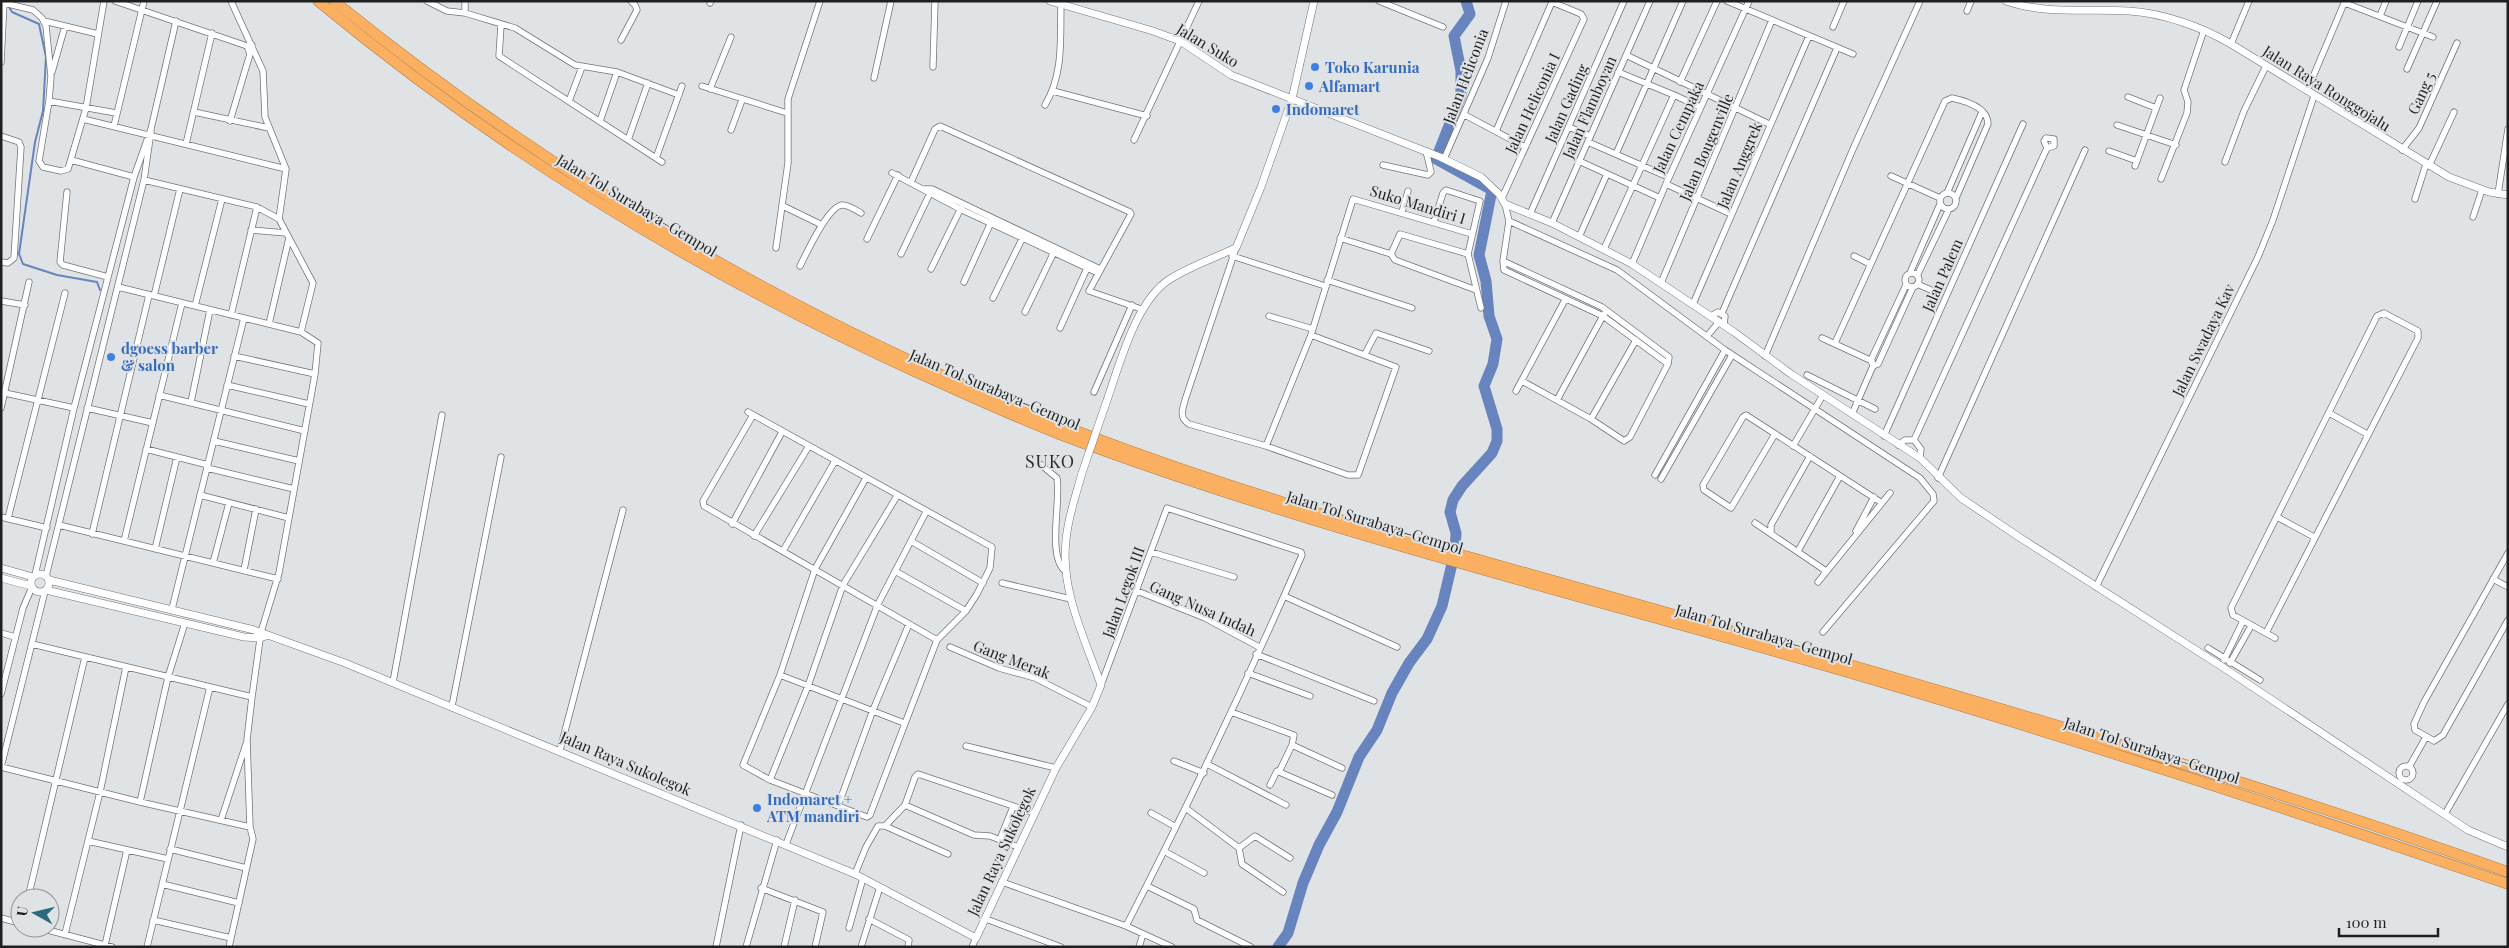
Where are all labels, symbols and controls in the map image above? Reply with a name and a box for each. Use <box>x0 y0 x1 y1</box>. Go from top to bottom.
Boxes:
street label: Jalan Suko <box>1172 18 1243 71</box>
street label: Jalan Heliconia <box>1437 25 1492 127</box>
street label: Jalan Raya Ronggojalu <box>2258 40 2395 136</box>
street label: Jalan Heliconia I <box>1500 49 1564 157</box>
street label: Jalan Flamboyan <box>1557 52 1621 162</box>
place label: Toko Karunia <box>1325 57 1420 77</box>
street label: Jalan Gading <box>1539 60 1592 146</box>
marker: Toko Karunia <box>1309 61 1321 73</box>
street label: Gang 5 <box>2403 69 2439 117</box>
place label: Alfamart <box>1318 76 1381 96</box>
street label: Jalan Cempaka <box>1647 77 1708 177</box>
marker: Alfamart <box>1303 80 1315 92</box>
street label: Jalan Bougenville <box>1674 90 1738 205</box>
place label: Indomaret <box>1286 99 1360 119</box>
marker: Indomaret <box>1270 103 1282 115</box>
street label: Jalan Anggrek <box>1711 118 1767 212</box>
street label: Jalan Tol Surabaya–Gempol <box>552 149 721 261</box>
street label: Suko Mandiri I <box>1368 180 1468 228</box>
street label: Jalan Palem <box>1917 235 1967 315</box>
street label: Jalan Swadaya Kav <box>2167 280 2239 400</box>
place label: dgoess barber & salon <box>121 338 218 375</box>
street label: Jalan Tol Surabaya–Gempol <box>906 344 1083 434</box>
marker: dgoess barber & salon <box>105 351 117 363</box>
district label: SUKO <box>1025 449 1075 473</box>
street label: Jalan Tol Surabaya–Gempol <box>1283 485 1466 558</box>
street label: Jalan Legok III <box>1097 544 1149 641</box>
street label: Gang Nusa Indah <box>1147 576 1259 640</box>
street label: Jalan Tol Surabaya–Gempol <box>1672 599 1855 669</box>
street label: Gang Merak <box>971 635 1054 683</box>
street label: Jalan Tol Surabaya–Gempol <box>2061 712 2242 788</box>
street label: Jalan Raya Sukolegok <box>556 726 695 800</box>
street label: Jalan Raya Sukolegok <box>962 782 1040 920</box>
place label: Indomaret + ATM mandiri <box>766 789 860 826</box>
marker: Indomaret + ATM mandiri <box>751 802 763 814</box>
north arrow <box>10 888 60 938</box>
text: U <box>12 905 32 917</box>
scale bar <box>2339 906 2438 938</box>
text: 100 m <box>2346 912 2387 932</box>

